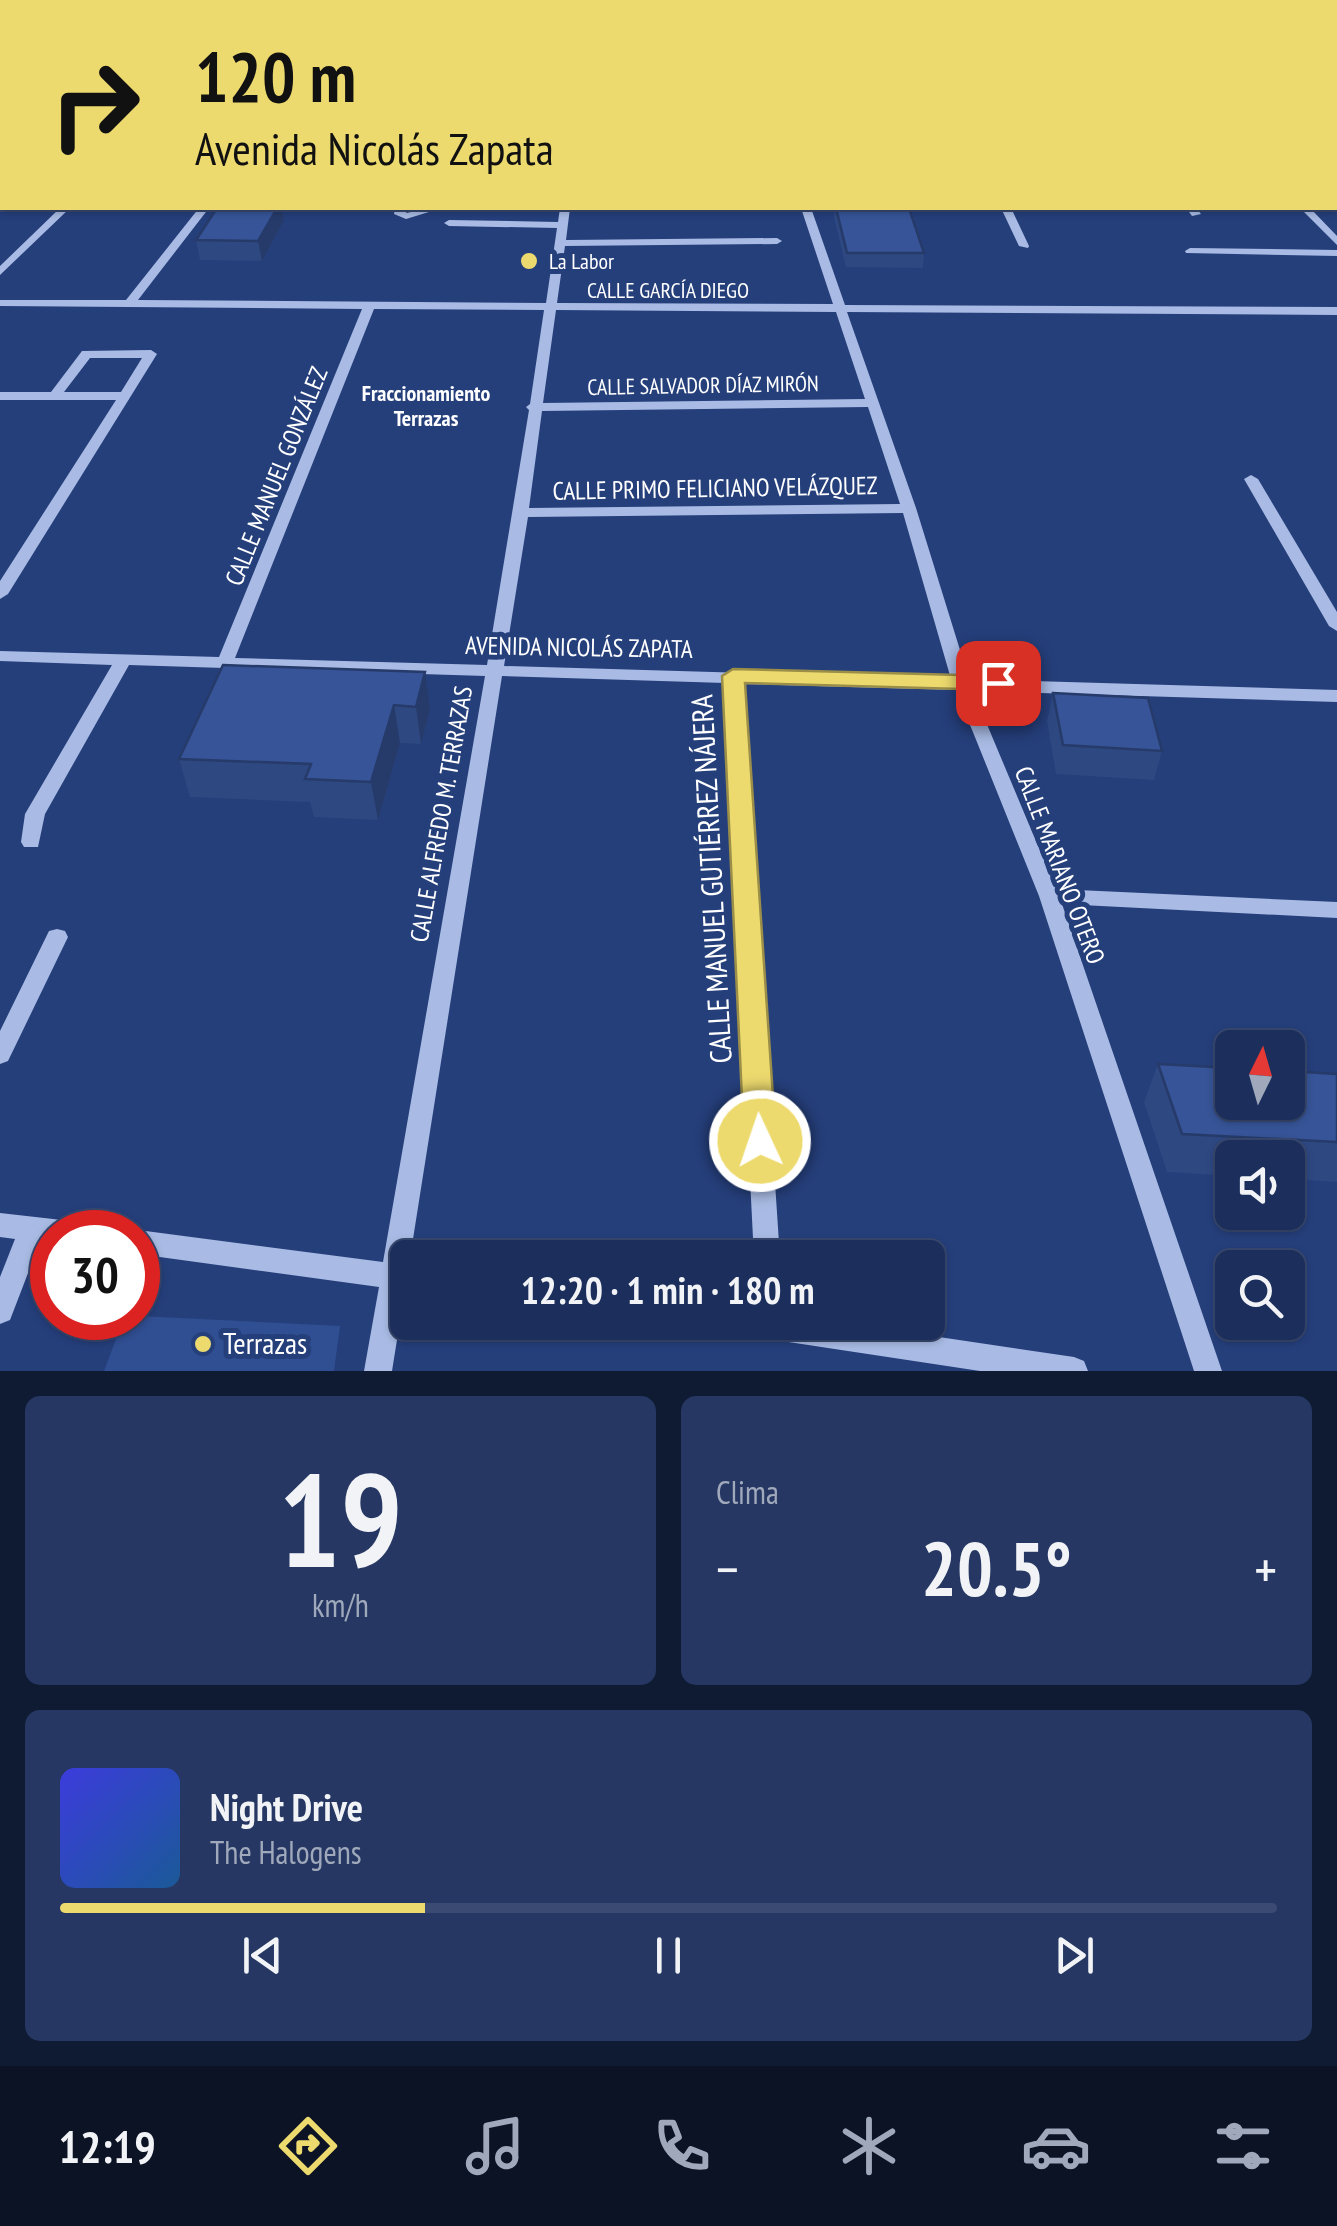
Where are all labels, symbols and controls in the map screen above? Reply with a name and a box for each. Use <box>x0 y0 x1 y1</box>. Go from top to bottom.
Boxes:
text: 120 m <box>195 31 356 121</box>
icon: right <box>30 40 160 170</box>
text: Avenida Nicolás Zapata <box>195 119 554 177</box>
place label: La Labor <box>549 247 614 275</box>
marker: La Labor <box>518 250 540 272</box>
street label: CALLE GARCÍA DIEGO <box>587 276 749 304</box>
street label: CALLE MANUEL GONZÁLEZ <box>217 362 335 590</box>
street label: CALLE SALVADOR DÍAZ MIRÓN <box>587 369 819 401</box>
district label: Fraccionamiento Terrazas <box>362 379 491 432</box>
street label: CALLE PRIMO FELICIANO VELÁZQUEZ <box>552 469 878 507</box>
street label: AVENIDA NICOLÁS ZAPATA <box>465 629 693 665</box>
pin <box>956 641 1041 726</box>
icon: arrive <box>971 656 1026 711</box>
street label: CALLE ALFREDO M. TERRAZAS <box>403 683 479 945</box>
street label: CALLE MANUEL GUTIÉRREZ NÁJERA <box>681 693 740 1064</box>
street label: CALLE MARIANO OTERO <box>1008 762 1112 968</box>
north arrow <box>1215 1030 1305 1120</box>
map controls <box>1215 1030 1305 1340</box>
position arrow <box>708 1089 812 1193</box>
button: sound <box>1215 1140 1305 1230</box>
speed limit sign: 30 <box>30 1210 160 1340</box>
button: search <box>1215 1250 1305 1340</box>
text: 12:20 · 1 min · 180 m <box>521 1265 814 1314</box>
place label: Terrazas <box>223 1323 307 1362</box>
marker: Terrazas <box>192 1333 214 1355</box>
text: 19 <box>278 1435 403 1603</box>
text: Clima <box>716 1471 779 1513</box>
text: 20.5° <box>921 1520 1072 1617</box>
text: − <box>716 1533 739 1604</box>
text: + <box>1254 1533 1277 1604</box>
text: km/h <box>312 1584 369 1626</box>
text: Night Drive <box>210 1782 363 1831</box>
text: The Halogens <box>210 1831 362 1873</box>
icon: previous <box>235 1928 290 1983</box>
icon: pause <box>641 1928 696 1983</box>
icon: next <box>1047 1928 1102 1983</box>
icon: directions <box>273 2111 343 2181</box>
icon: music <box>460 2111 530 2181</box>
icon: phone <box>647 2111 717 2181</box>
icon: climate <box>834 2111 904 2181</box>
icon: car <box>1021 2111 1091 2181</box>
icon: filters <box>1208 2111 1278 2181</box>
text: 12:19 <box>59 2117 156 2175</box>

